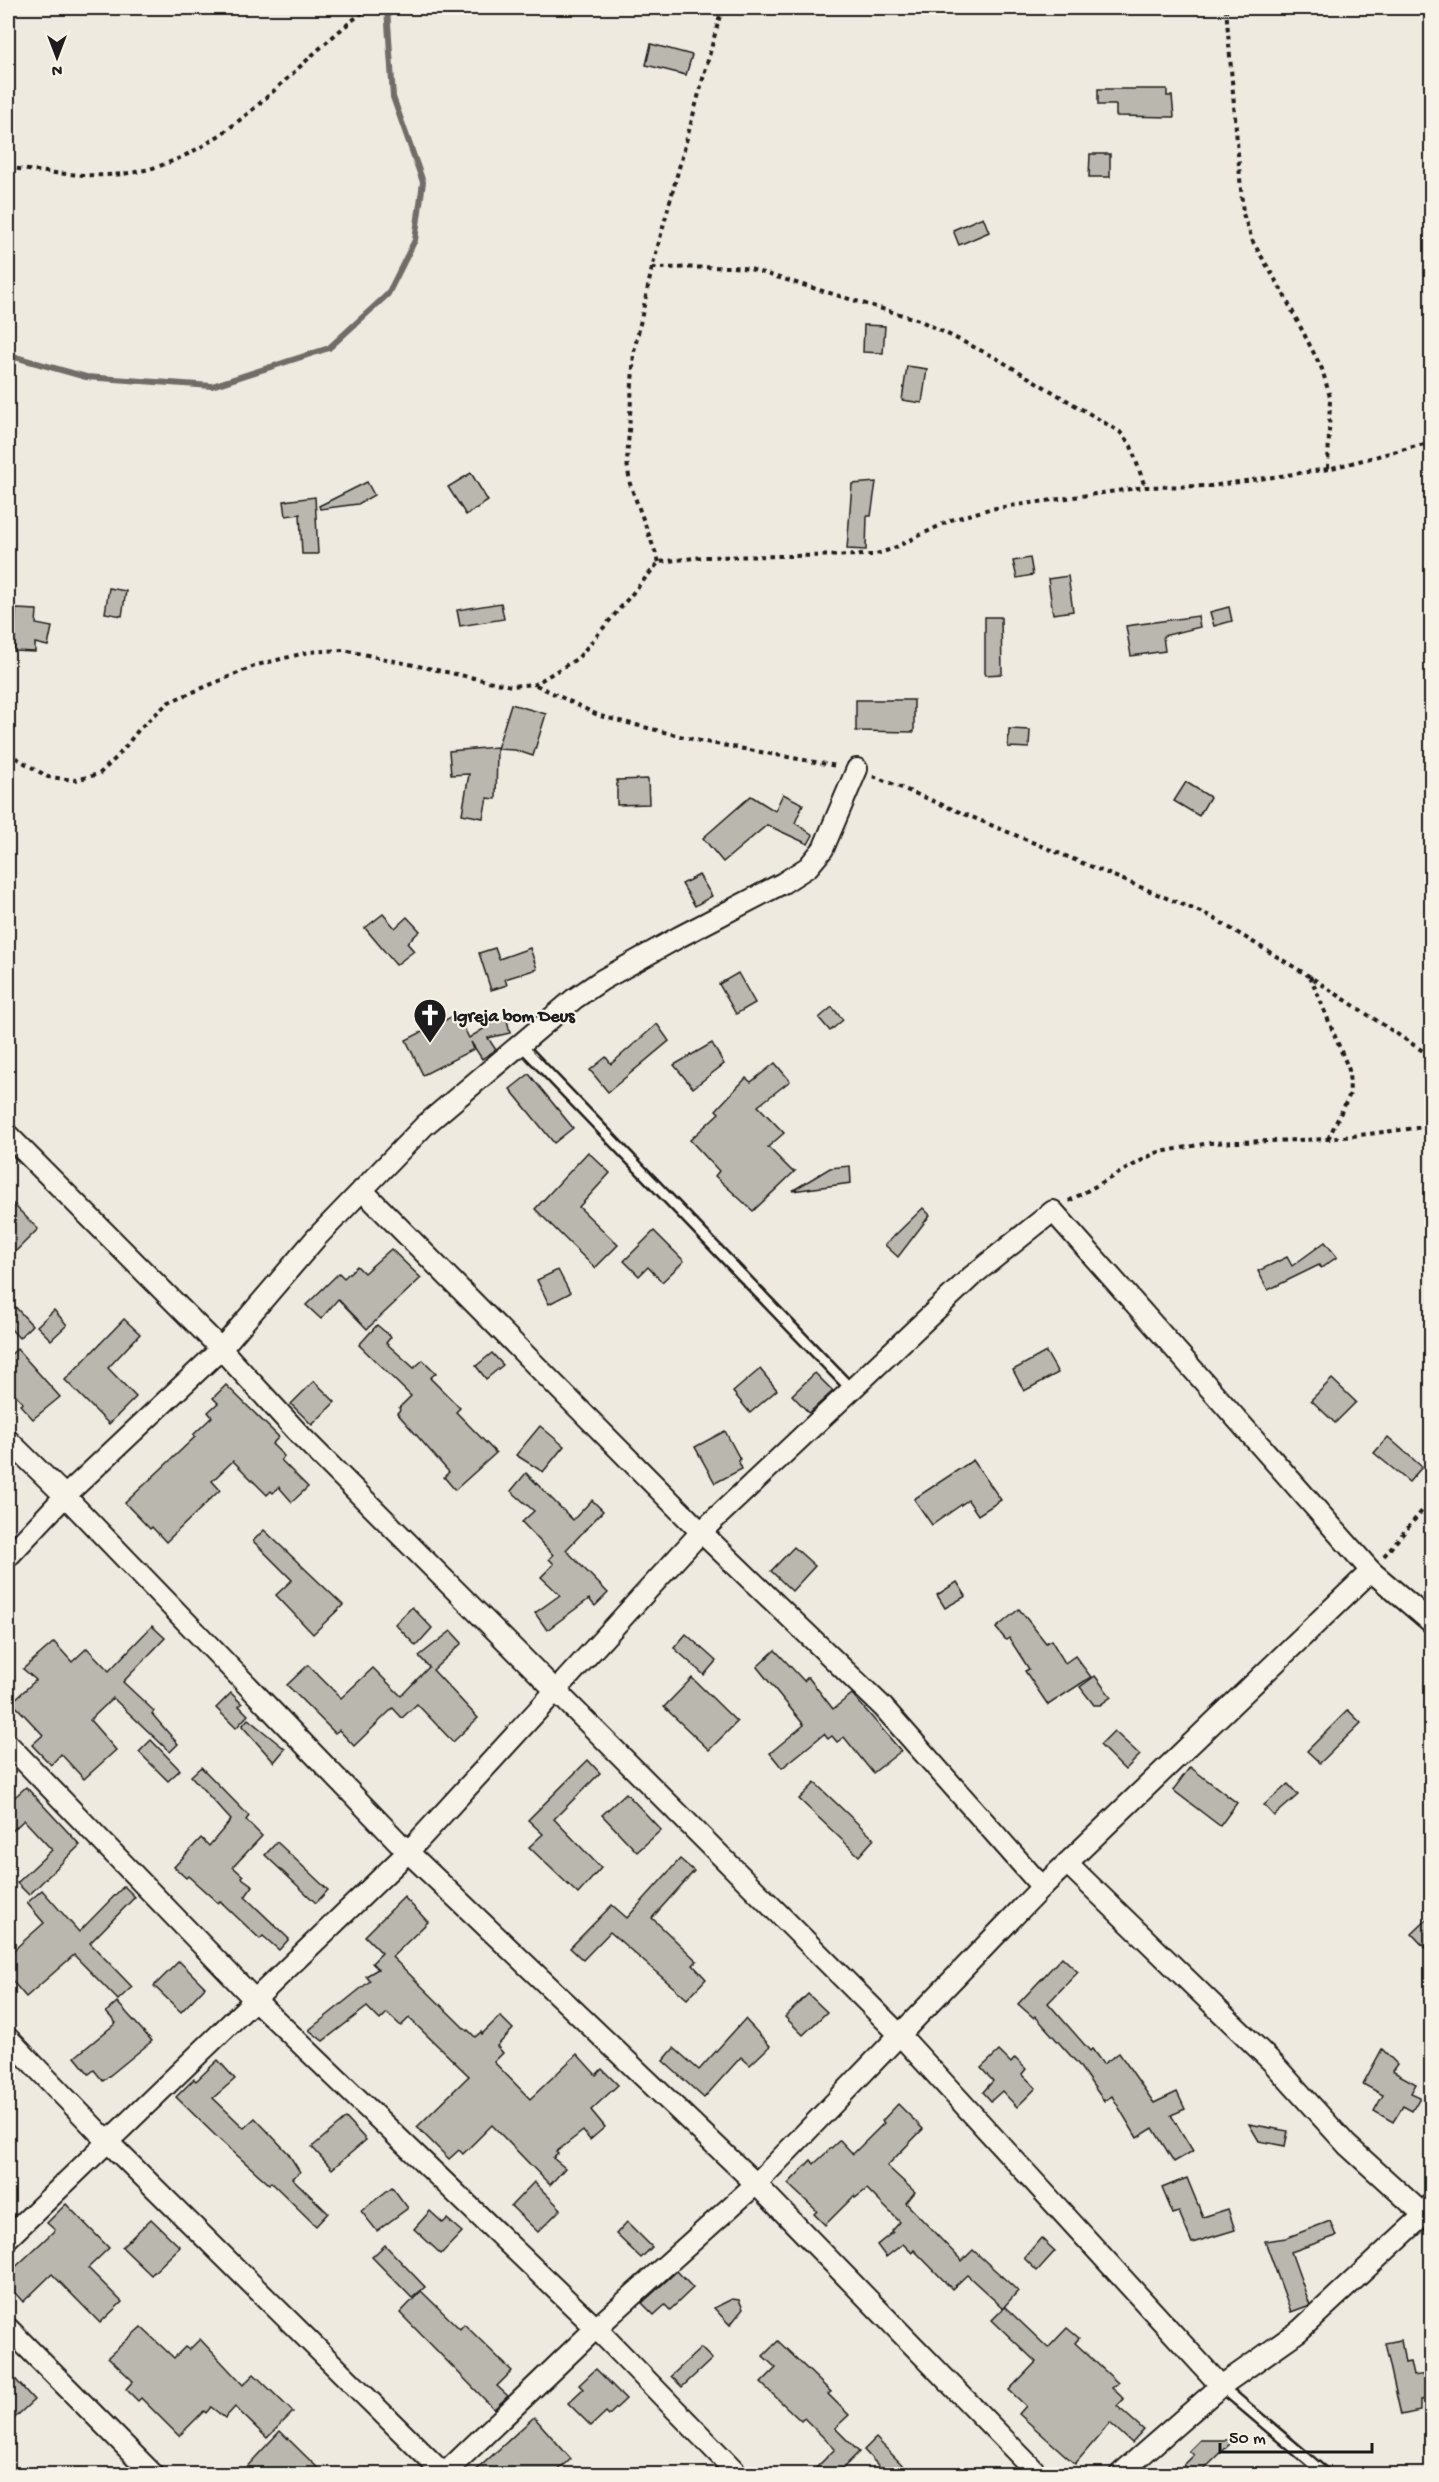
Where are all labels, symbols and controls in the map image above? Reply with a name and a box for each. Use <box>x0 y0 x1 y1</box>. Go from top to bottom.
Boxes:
north arrow <box>27 27 87 87</box>
text: N <box>51 59 62 78</box>
church icon: Igreja bom Deus <box>412 997 448 1044</box>
place label: Igreja bom Deus <box>453 1007 576 1028</box>
scale bar <box>1220 2416 1372 2454</box>
text: 50 m <box>1229 2429 1266 2450</box>

